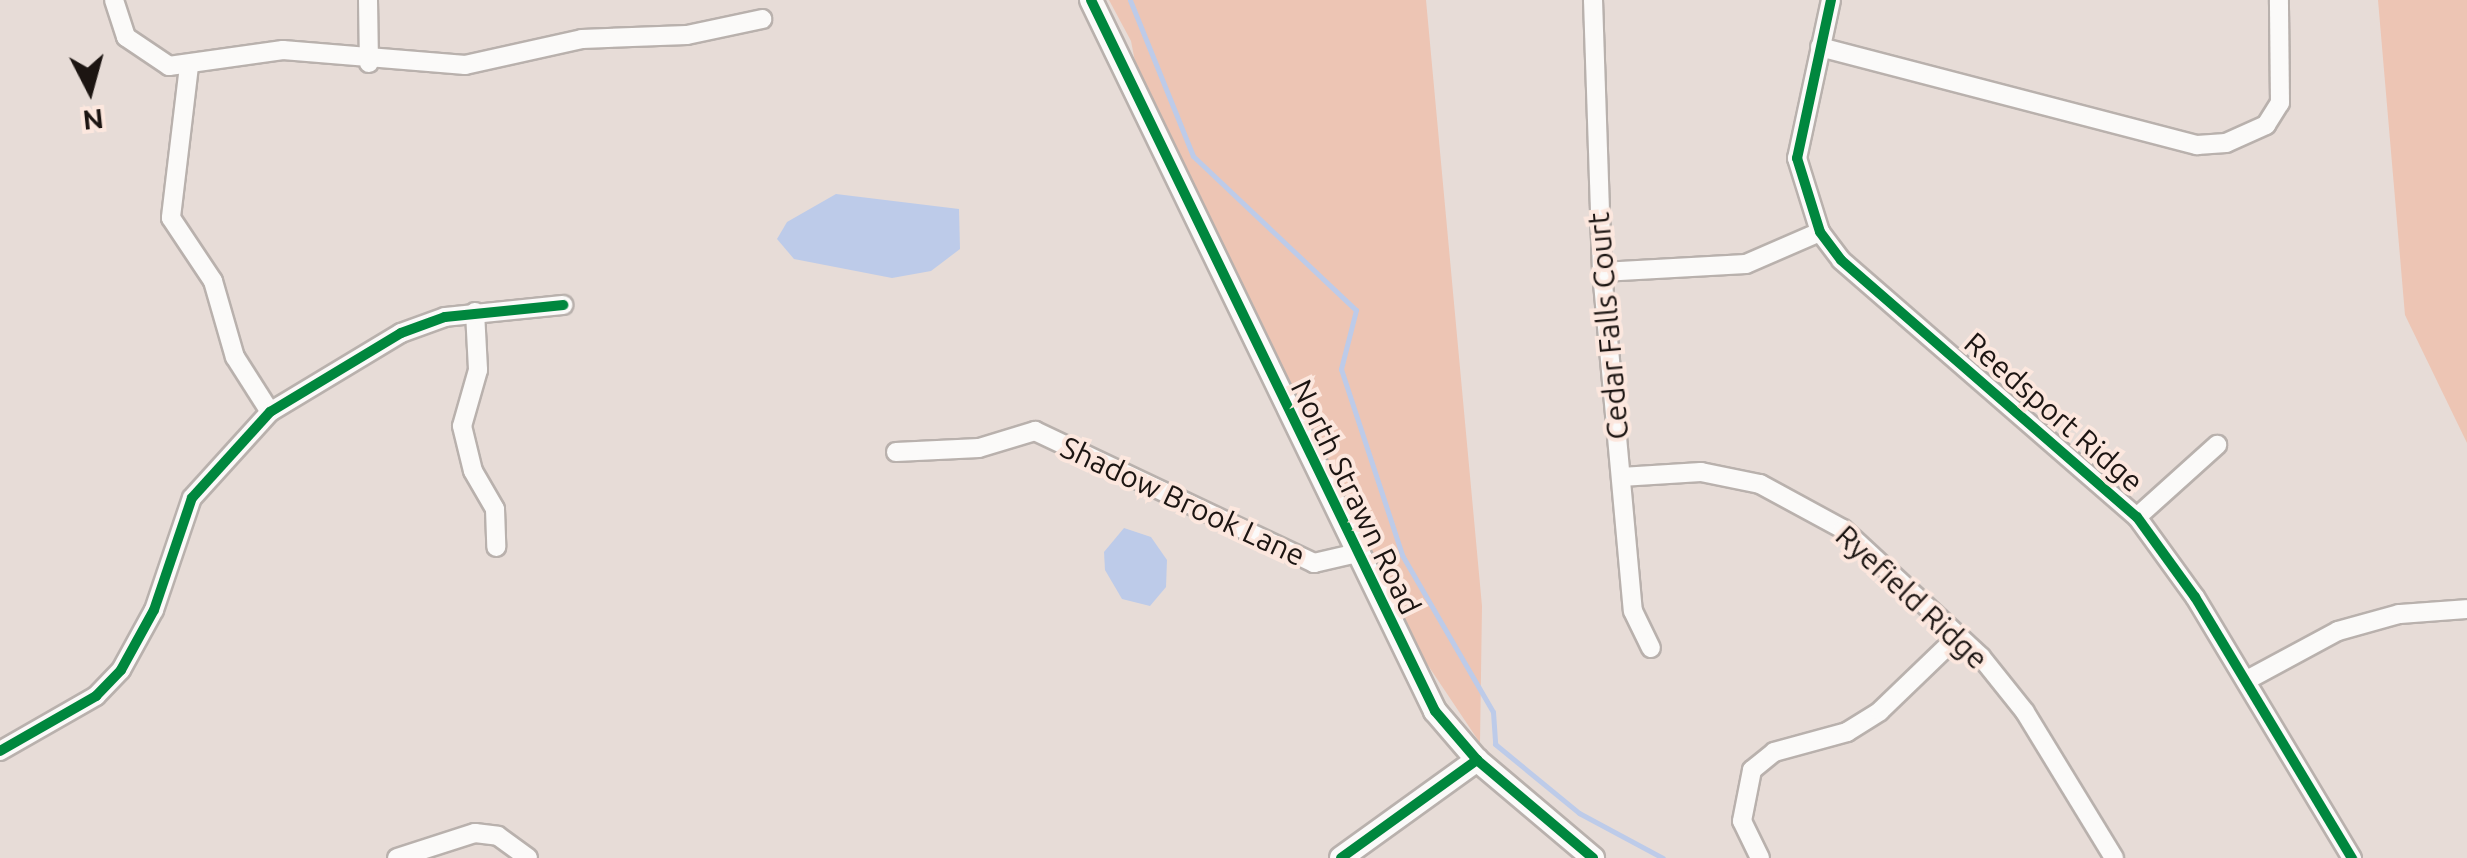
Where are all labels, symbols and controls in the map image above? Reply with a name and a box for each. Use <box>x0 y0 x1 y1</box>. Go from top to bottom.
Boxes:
north arrow <box>40 40 140 140</box>
text: N <box>81 104 105 137</box>
street label: Cedar Falls Court <box>1580 211 1636 441</box>
street label: Reedsport Ridge <box>1957 325 2151 499</box>
street label: North Strawn Road <box>1284 374 1428 620</box>
street label: Shadow Brook Lane <box>1055 429 1311 573</box>
street label: Ryefield Ridge <box>1829 517 1995 677</box>

